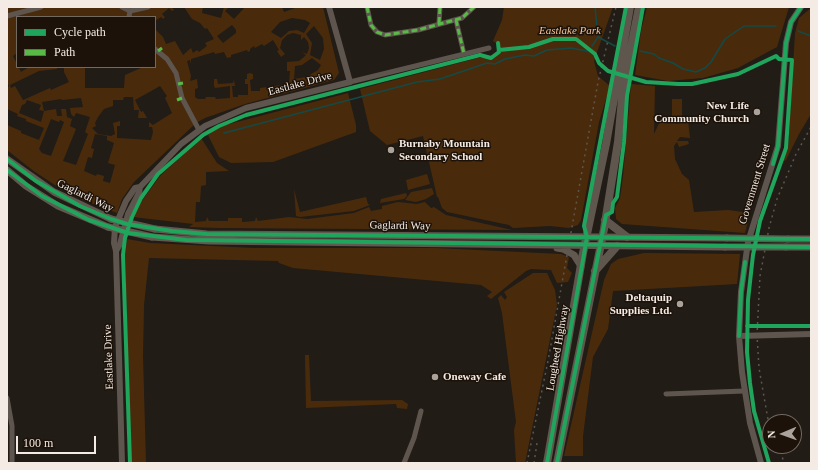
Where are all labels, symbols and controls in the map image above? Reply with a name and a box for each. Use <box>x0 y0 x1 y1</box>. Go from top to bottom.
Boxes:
legend <box>16 16 156 68</box>
park label: Eastlake Park <box>539 24 601 38</box>
text: Cycle path <box>54 25 106 39</box>
text: Path <box>54 45 75 59</box>
street label: Eastlake Drive <box>267 69 333 99</box>
place label: New Life Community Church <box>654 99 749 125</box>
marker: New Life Community Church <box>752 107 762 117</box>
place label: Burnaby Mountain Secondary School <box>399 137 490 163</box>
street label: Government Street <box>736 142 774 226</box>
marker: Burnaby Mountain Secondary School <box>386 145 396 155</box>
street label: Gaglardi Way <box>55 177 115 215</box>
street label: Gaglardi Way <box>369 219 431 233</box>
place label: Deltaquip Supplies Ltd. <box>610 291 672 317</box>
marker: Deltaquip Supplies Ltd. <box>675 299 685 309</box>
street label: Lougheed Highway <box>544 304 572 392</box>
street label: Eastlake Drive <box>101 324 117 390</box>
place label: Oneway Cafe <box>443 370 506 384</box>
marker: Oneway Cafe <box>430 372 440 382</box>
north arrow <box>762 414 802 454</box>
scale bar <box>18 428 98 454</box>
text: N <box>765 430 777 439</box>
text: 100 m <box>23 436 53 450</box>

